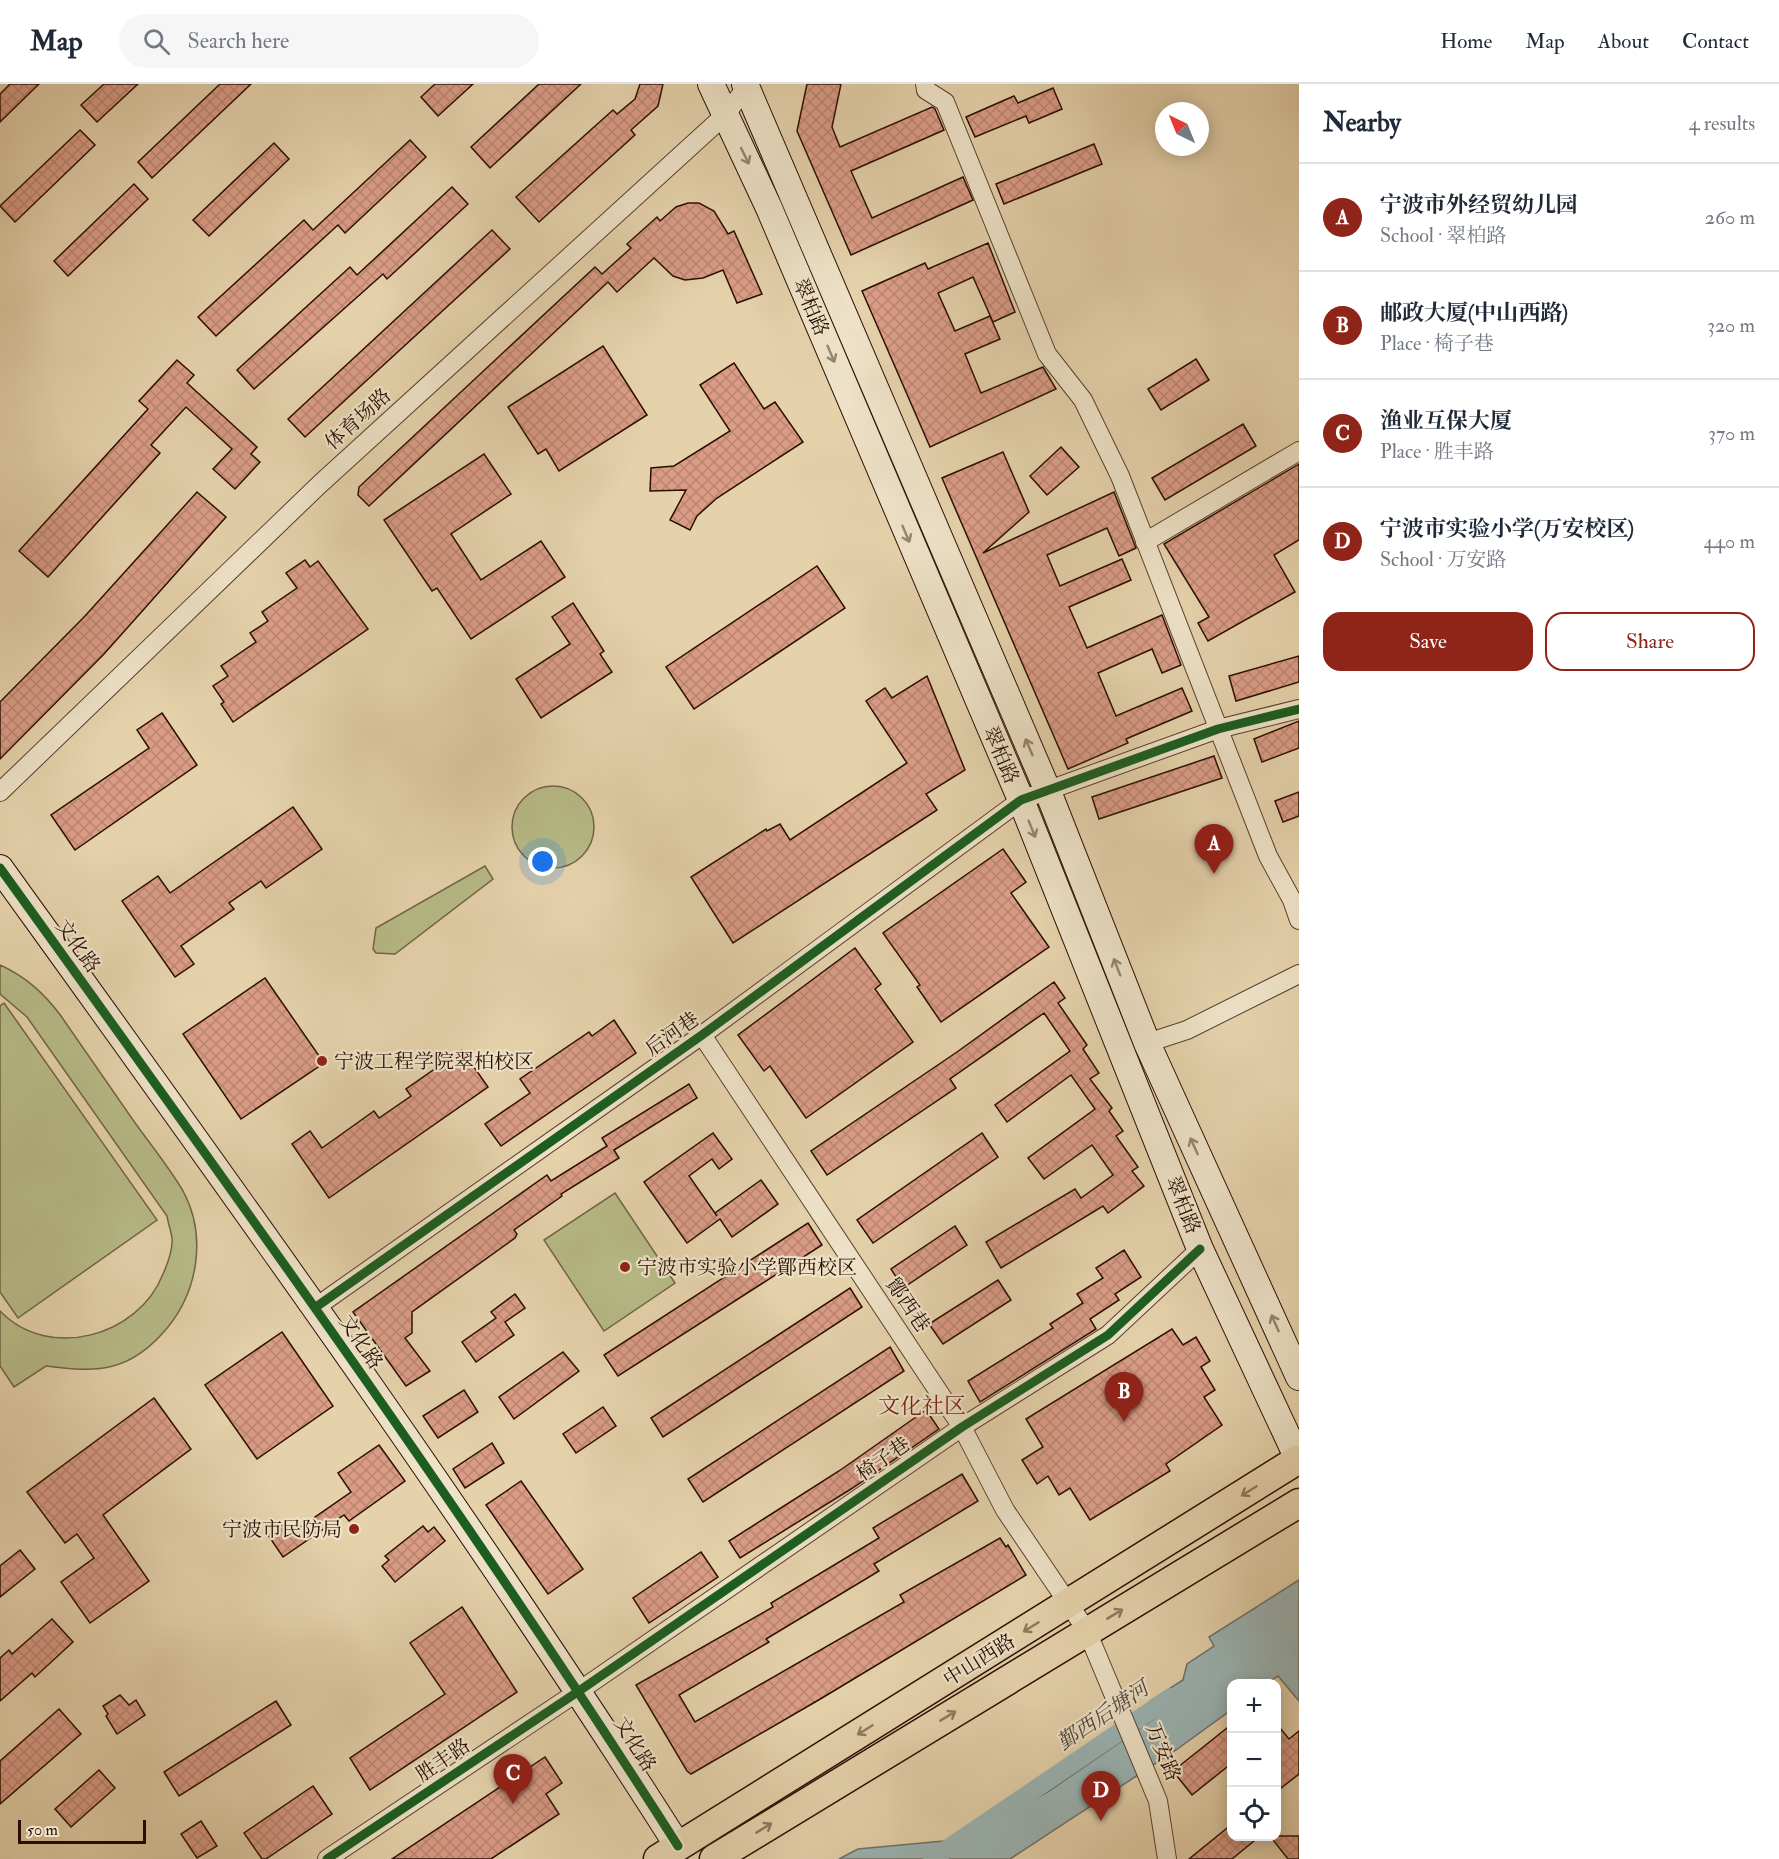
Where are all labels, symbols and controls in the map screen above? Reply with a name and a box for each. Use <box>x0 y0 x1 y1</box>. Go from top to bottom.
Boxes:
search box <box>119 14 539 68</box>
text: Map <box>30 24 83 59</box>
icon: search <box>140 25 173 58</box>
text: Search here <box>188 27 289 55</box>
text: Home <box>1440 28 1492 55</box>
text: Map <box>1525 28 1565 55</box>
text: About <box>1598 28 1649 55</box>
text: Contact <box>1682 28 1749 55</box>
north arrow <box>1155 102 1209 156</box>
text: Nearby <box>1323 107 1401 139</box>
text: 4 results <box>1689 111 1755 136</box>
one-way arrow <box>739 147 751 165</box>
text: 宁波市外经贸幼儿园 <box>1380 191 1578 219</box>
text: A <box>1336 205 1349 230</box>
text: 260 m <box>1705 205 1755 230</box>
text: School · 翠柏路 <box>1380 223 1506 248</box>
street label: 翠柏路 <box>788 275 834 339</box>
text: 邮政大厦(中山西路) <box>1380 299 1568 327</box>
text: B <box>1336 313 1349 338</box>
text: 320 m <box>1707 313 1755 338</box>
text: Place · 椅子巷 <box>1380 331 1494 356</box>
one-way arrow <box>826 344 837 363</box>
street label: 体育场路 <box>320 383 396 455</box>
text: 渔业互保大厦 <box>1380 407 1512 435</box>
text: C <box>1335 421 1350 446</box>
text: 370 m <box>1708 421 1755 446</box>
text: Place · 胜丰路 <box>1380 439 1494 464</box>
text: 宁波市实验小学(万安校区) <box>1380 515 1634 543</box>
one-way arrow <box>901 524 912 542</box>
text: D <box>1334 529 1351 554</box>
text: 440 m <box>1703 529 1755 554</box>
text: School · 万安路 <box>1380 547 1506 572</box>
button: Save <box>1323 612 1533 671</box>
button: Share <box>1545 612 1755 671</box>
street label: 翠柏路 <box>978 723 1024 787</box>
one-way arrow <box>1023 738 1034 756</box>
one-way arrow <box>1028 819 1039 838</box>
pin: A <box>1194 824 1234 874</box>
your location <box>528 847 557 876</box>
street label: 文化路 <box>50 914 106 978</box>
one-way arrow <box>1111 958 1122 977</box>
street label: 后河巷 <box>640 1007 704 1061</box>
place label: 宁波工程学院翠柏校区 <box>334 1049 534 1074</box>
marker: 宁波工程学院翠柏校区 <box>315 1054 329 1068</box>
one-way arrow <box>1188 1137 1199 1155</box>
street label: 翠柏路 <box>1160 1173 1206 1237</box>
place label: 宁波市实验小学鄮西校区 <box>637 1255 857 1280</box>
marker: 宁波市实验小学鄮西校区 <box>618 1260 632 1274</box>
street label: 鄮西巷 <box>881 1273 935 1337</box>
street label: 文化路 <box>334 1310 388 1374</box>
one-way arrow <box>1268 1315 1280 1333</box>
pin: B <box>1104 1372 1144 1422</box>
district label: 文化社区 <box>878 1392 966 1420</box>
street label: 椅子巷 <box>851 1432 915 1486</box>
one-way arrow <box>1241 1484 1258 1497</box>
place label: 宁波市民防局 <box>222 1517 342 1542</box>
marker: 宁波市民防局 <box>347 1522 361 1536</box>
one-way arrow <box>1106 1608 1123 1620</box>
one-way arrow <box>1023 1622 1040 1634</box>
street label: 中山西路 <box>938 1628 1020 1692</box>
water label: 鄞西后塘河 <box>1052 1673 1157 1757</box>
map controls <box>1227 1679 1281 1841</box>
button: + <box>1227 1679 1281 1733</box>
one-way arrow <box>940 1709 957 1722</box>
street label: 文化路 <box>609 1712 661 1776</box>
street label: 万安路 <box>1140 1720 1186 1784</box>
one-way arrow <box>857 1725 874 1737</box>
street label: 胜丰路 <box>411 1733 475 1787</box>
button: − <box>1227 1733 1281 1787</box>
pin: C <box>494 1754 532 1804</box>
pin: D <box>1082 1772 1120 1821</box>
button: locate <box>1227 1787 1281 1841</box>
scale bar <box>18 1817 146 1844</box>
text: 50 m <box>27 1820 58 1840</box>
one-way arrow <box>755 1822 772 1834</box>

